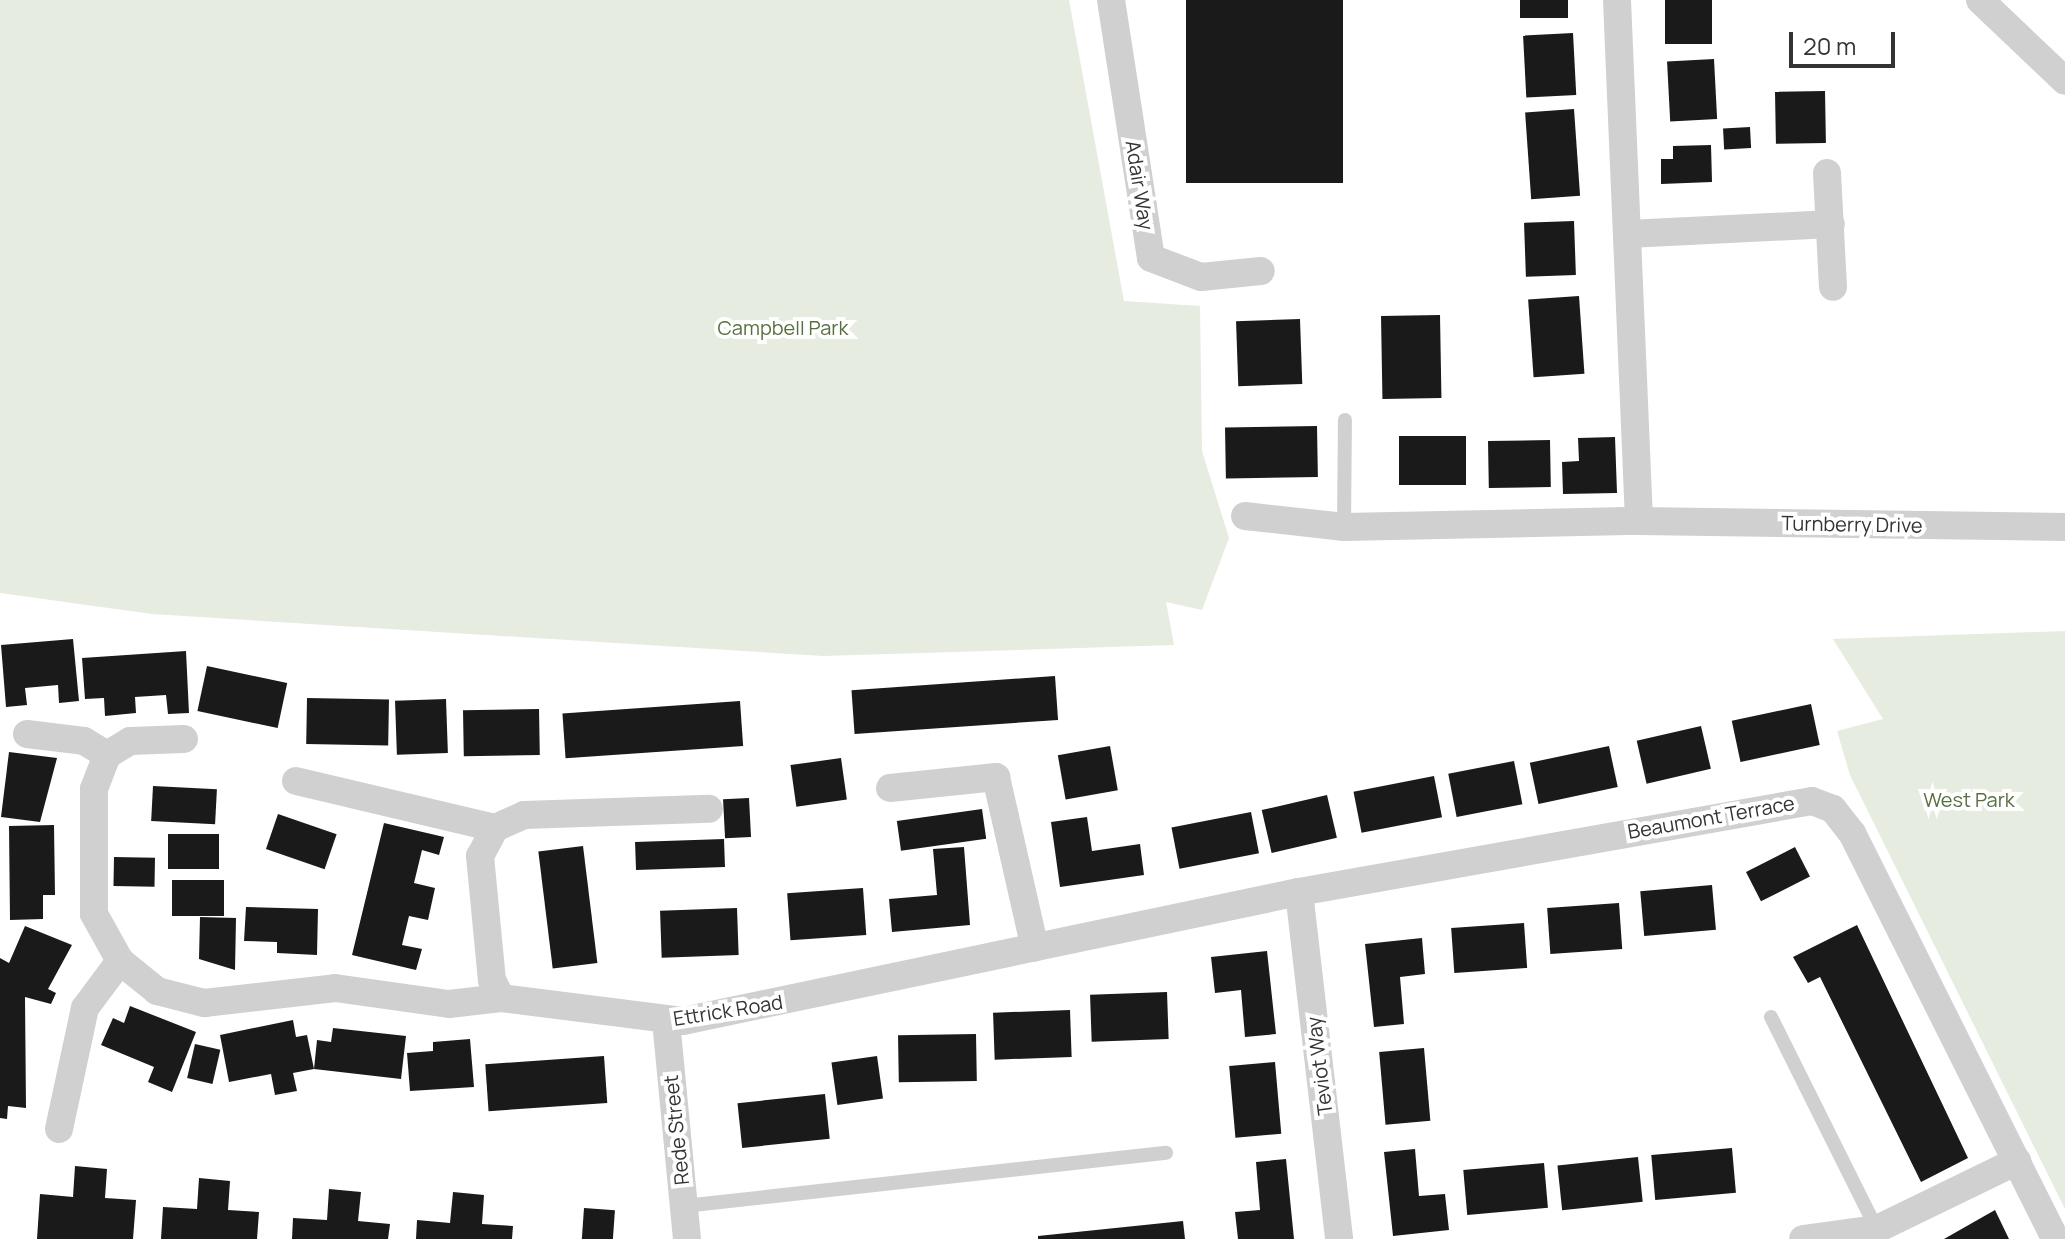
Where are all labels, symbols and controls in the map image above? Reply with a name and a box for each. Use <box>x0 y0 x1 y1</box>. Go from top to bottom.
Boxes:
scale bar <box>1793 16 1899 66</box>
text: 20 m <box>1803 29 1856 62</box>
street label: Adair Way <box>1121 138 1159 232</box>
park label: Campbell Park <box>718 315 848 339</box>
street label: Turnberry Drive <box>1781 511 1923 537</box>
park label: West Park <box>1923 787 2015 811</box>
street label: Beaumont Terrace <box>1626 791 1796 843</box>
street label: Ettrick Road <box>672 990 784 1030</box>
street label: Teviot Way <box>1301 1015 1337 1117</box>
street label: Rede Street <box>658 1074 694 1186</box>

